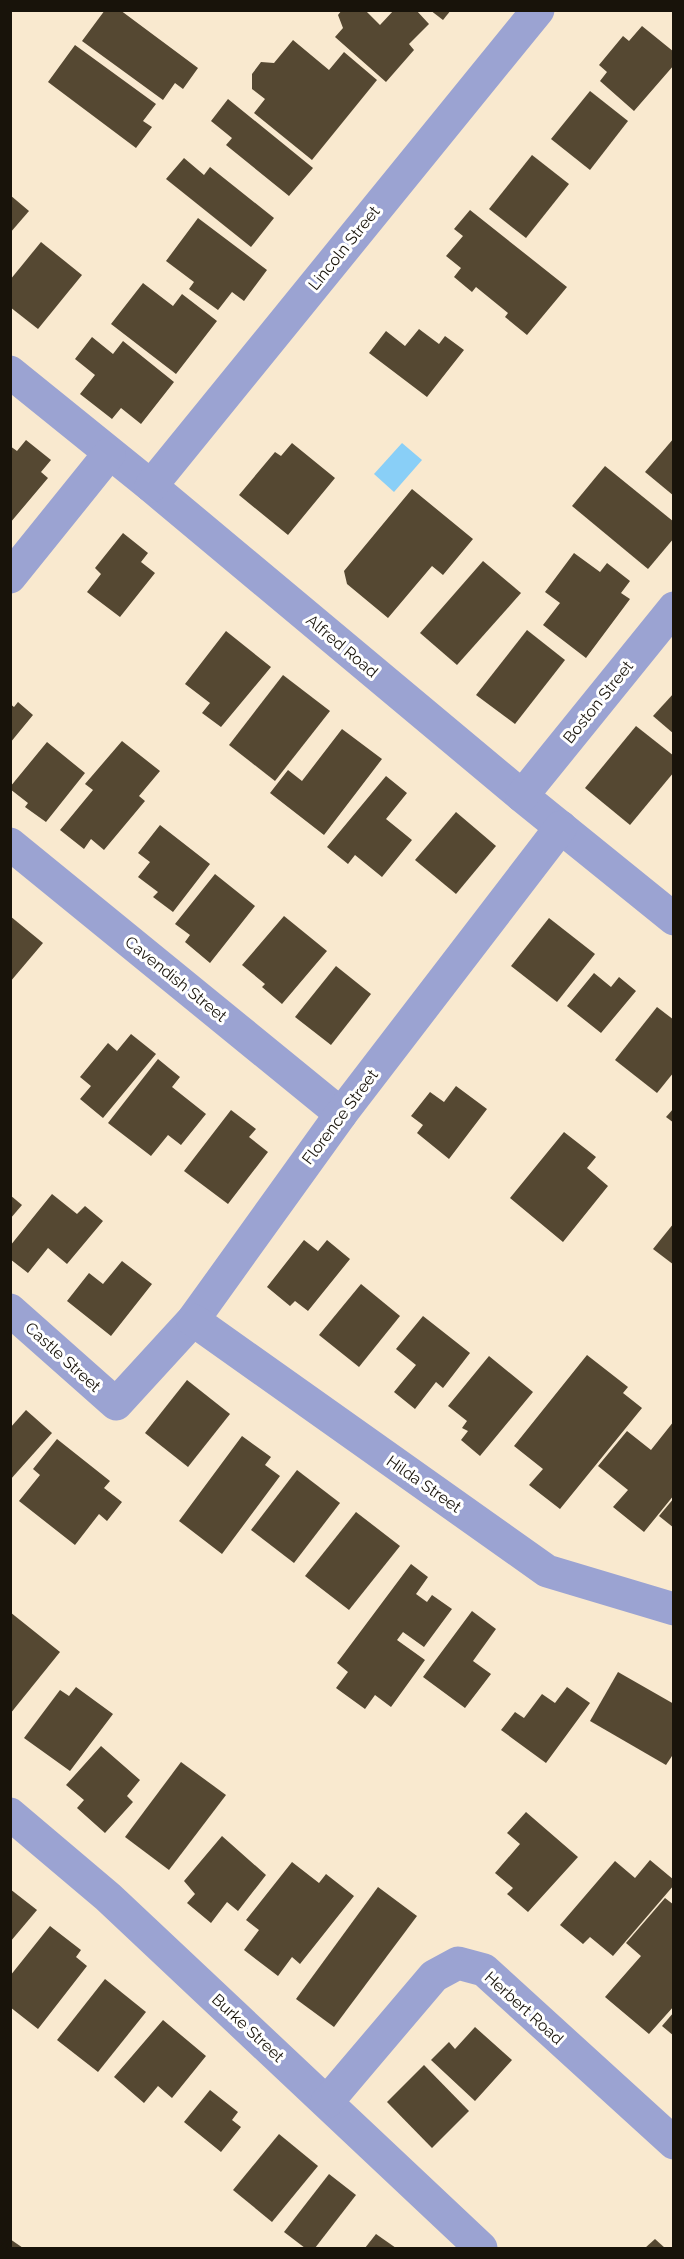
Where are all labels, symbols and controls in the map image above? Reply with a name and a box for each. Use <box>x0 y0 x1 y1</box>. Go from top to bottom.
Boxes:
street label: Lincoln Street <box>304 202 384 294</box>
street label: Alfred Road <box>302 611 382 681</box>
street label: Boston Street <box>559 657 637 747</box>
street label: Cavendish Street <box>121 932 231 1026</box>
street label: Florence Street <box>298 1065 382 1168</box>
street label: Castle Street <box>21 1318 105 1396</box>
street label: Hilda Street <box>383 1451 466 1517</box>
street label: Herbert Road <box>481 1968 567 2048</box>
street label: Burke Street <box>208 1990 288 2067</box>

